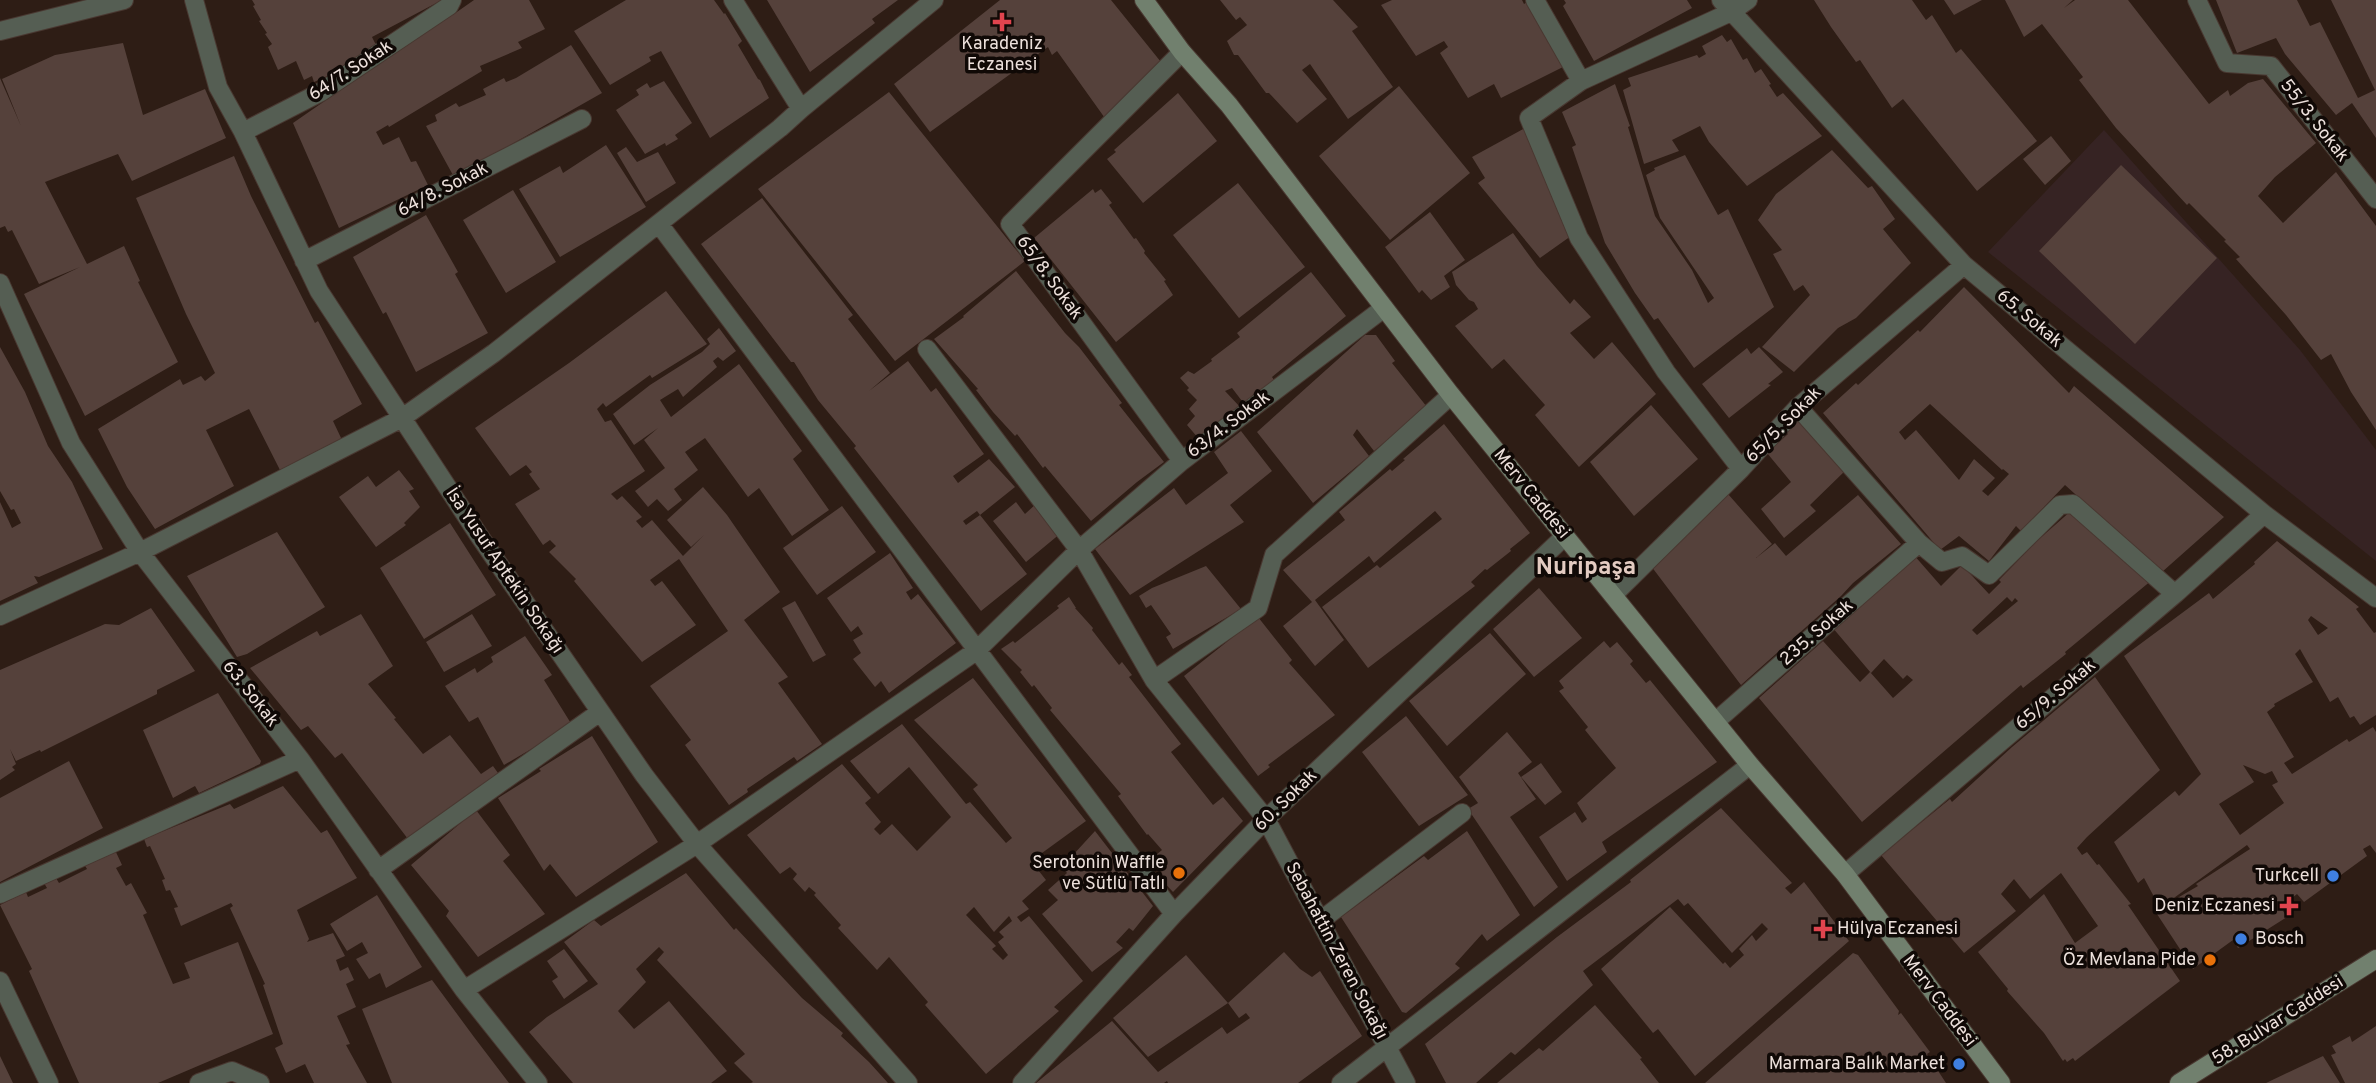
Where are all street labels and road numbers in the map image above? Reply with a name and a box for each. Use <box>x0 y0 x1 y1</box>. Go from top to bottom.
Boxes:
street label: 64/7. Sokak <box>305 35 397 107</box>
street label: 55/3. Sokak <box>2275 75 2353 167</box>
street label: 64/8. Sokak <box>394 157 492 223</box>
street label: 65/8. Sokak <box>1011 231 1087 325</box>
street label: 65. Sokak <box>1991 285 2067 353</box>
street label: 65/5. Sokak <box>1741 382 1827 468</box>
street label: 63/4. Sokak <box>1183 386 1275 464</box>
street label: Merv Caddesi <box>1488 444 1574 544</box>
street label: İsa Yusuf Aptekin Sokağı <box>440 482 570 658</box>
street label: 235. Sokak <box>1776 595 1858 671</box>
street label: 65/9. Sokak <box>2011 655 2101 735</box>
street label: 63. Sokak <box>217 656 283 732</box>
street label: 60. Sokak <box>1250 765 1322 837</box>
street label: Sebahattin Zeren Sokağı <box>1279 858 1393 1044</box>
street label: Merv Caddesi <box>1897 951 1981 1051</box>
street label: 58. Bulvar Caddesi <box>2208 971 2348 1071</box>

